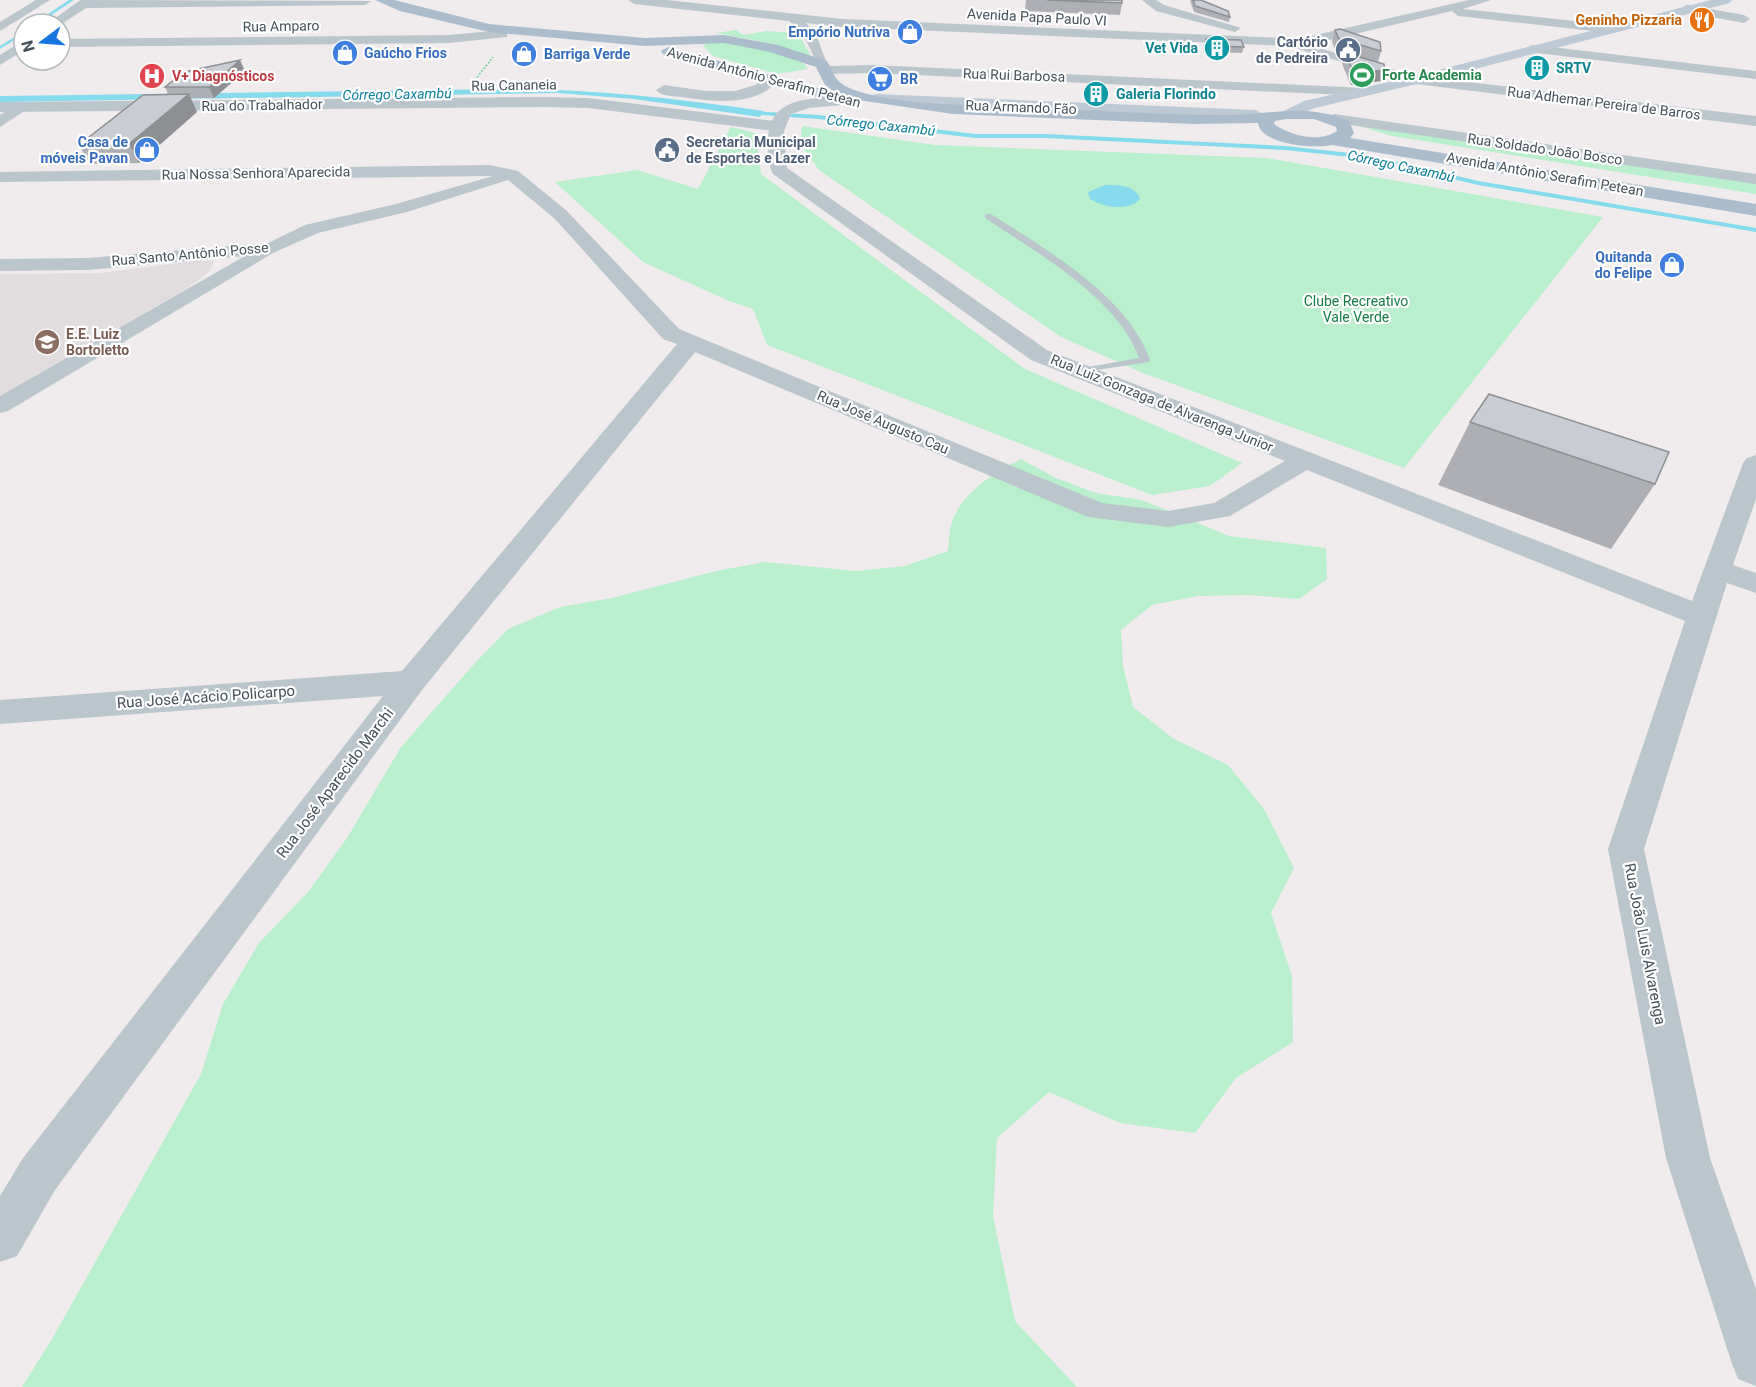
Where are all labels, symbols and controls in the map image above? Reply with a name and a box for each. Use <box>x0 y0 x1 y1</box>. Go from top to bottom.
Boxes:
street label: Avenida Papa Paulo VI <box>967 5 1107 29</box>
restaurant icon: Geninho Pizzaria <box>1687 5 1717 35</box>
north arrow <box>12 12 72 72</box>
place label: Geninho Pizzaria <box>1575 12 1682 28</box>
street label: Rua Amparo <box>242 17 320 35</box>
shop icon: Empório Nutriva <box>895 17 925 47</box>
place label: Empório Nutriva <box>788 24 891 40</box>
building icon: Vet Vida <box>1202 33 1232 63</box>
place label: Cartório de Pedreira <box>1256 34 1328 66</box>
public building icon: Cartório de Pedreira <box>1333 35 1363 65</box>
text: N <box>17 38 39 54</box>
shop icon: Gaúcho Frios <box>330 38 360 68</box>
shop icon: Barriga Verde <box>509 39 539 69</box>
place label: Vet Vida <box>1145 40 1198 56</box>
street label: Avenida Antônio Serafim Petean <box>665 43 863 111</box>
place label: Gaúcho Frios <box>364 45 447 61</box>
place label: Barriga Verde <box>544 46 631 62</box>
building icon: SRTV <box>1522 53 1552 83</box>
sports icon: Forte Academia <box>1347 60 1377 90</box>
place label: SRTV <box>1556 60 1592 76</box>
hospital icon: V+ Diagnósticos <box>137 61 167 91</box>
supermarket icon: BR <box>865 64 895 94</box>
street label: Rua Rui Barbosa <box>963 65 1065 85</box>
place label: Forte Academia <box>1382 67 1482 83</box>
place label: V+ Diagnósticos <box>172 68 274 84</box>
place label: BR <box>900 71 918 87</box>
street label: Rua Cananeia <box>471 76 557 94</box>
building icon: Galeria Florindo <box>1081 79 1111 109</box>
street label: Rua Adhemar Pereira de Barros <box>1506 83 1702 123</box>
water label: Córrego Caxambú <box>342 85 452 103</box>
place label: Galeria Florindo <box>1116 86 1216 102</box>
street label: Rua do Trabalhador <box>201 96 323 114</box>
street label: Rua Armando Fão <box>965 97 1077 117</box>
water label: Córrego Caxambú <box>826 111 937 139</box>
street label: Rua Soldado João Bosco <box>1467 130 1623 168</box>
place label: Casa de móveis Pavan <box>40 134 128 166</box>
place label: Secretaria Municipal de Esportes e Lazer <box>686 134 816 166</box>
shop icon: Casa de móveis Pavan <box>132 135 162 165</box>
public building icon: Secretaria Municipal de Esportes e Lazer <box>652 135 682 165</box>
water label: Córrego Caxambú <box>1346 147 1456 185</box>
street label: Avenida Antônio Serafim Petean <box>1445 149 1645 199</box>
street label: Rua Nossa Senhora Aparecida <box>162 163 350 183</box>
street label: Rua Santo Antônio Posse <box>111 239 269 269</box>
place label: Quitanda do Felipe <box>1595 249 1653 281</box>
shop icon: Quitanda do Felipe <box>1657 250 1687 280</box>
park label: Clube Recreativo Vale Verde <box>1304 293 1408 325</box>
place label: E.E. Luiz Bortoletto <box>66 326 129 358</box>
school or university icon: E.E. Luiz Bortoletto <box>32 327 62 357</box>
street label: Rua Luiz Gonzaga de Alvarenga Junior <box>1048 351 1276 455</box>
street label: Rua José Augusto Cau <box>815 387 951 457</box>
street label: Rua José Acácio Policarpo <box>116 682 296 712</box>
street label: Rua José Aparecido Marchi <box>273 704 397 862</box>
street label: Rua João Luis Alvarenga <box>1620 862 1670 1026</box>

